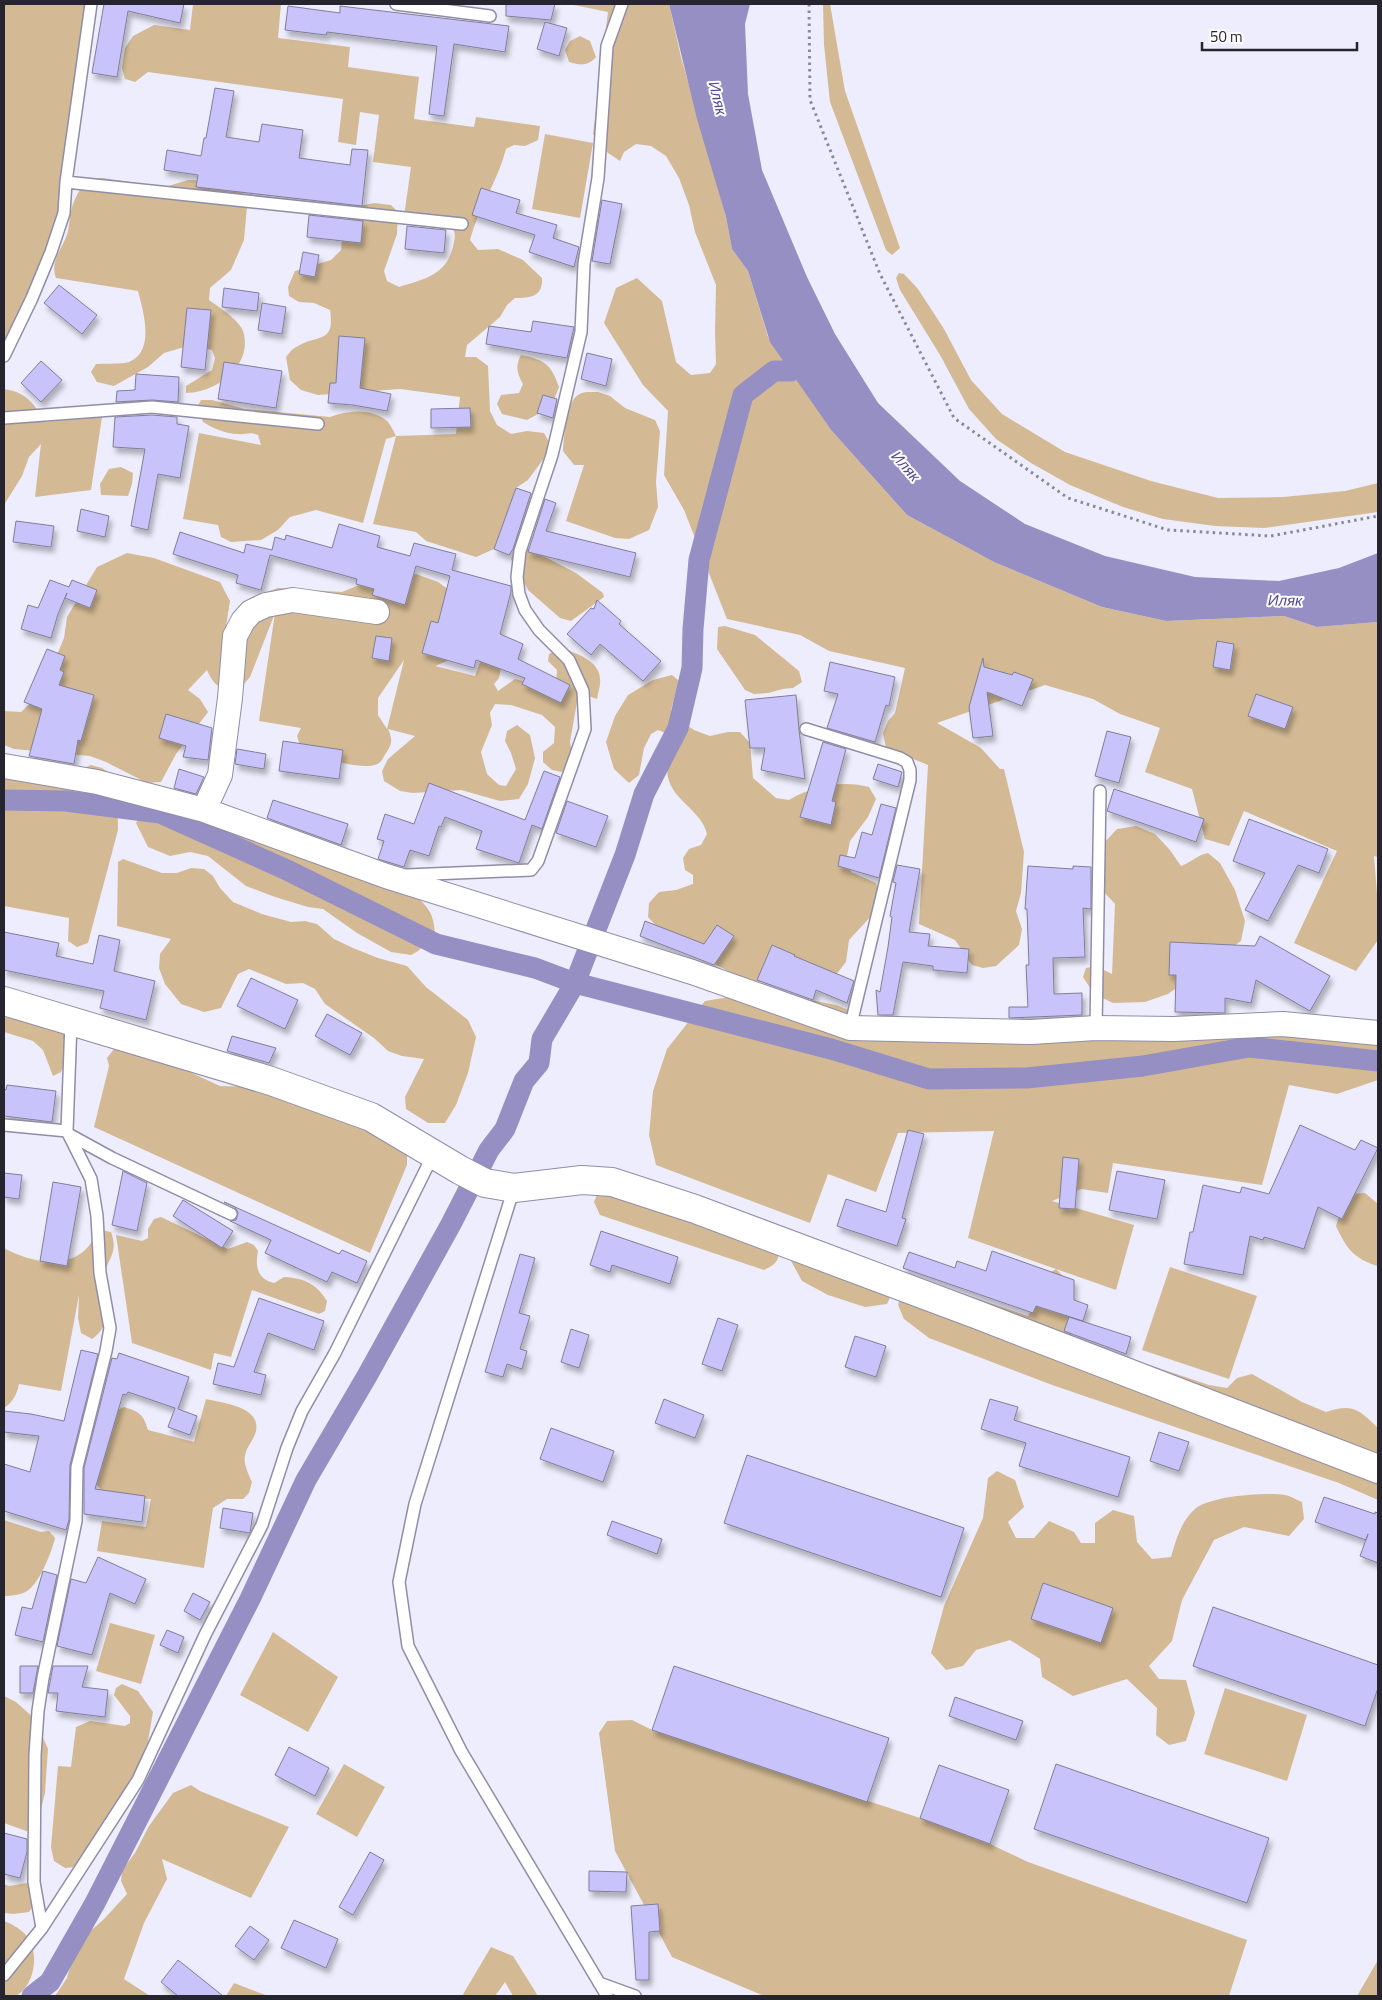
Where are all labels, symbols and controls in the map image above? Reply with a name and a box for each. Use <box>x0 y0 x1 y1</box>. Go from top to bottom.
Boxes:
scale bar <box>1202 20 1357 52</box>
text: 50 m <box>1210 25 1243 48</box>
water label: Иляк <box>703 79 734 118</box>
water label: Иляк <box>886 446 927 487</box>
water label: Иляк <box>1268 588 1303 612</box>

